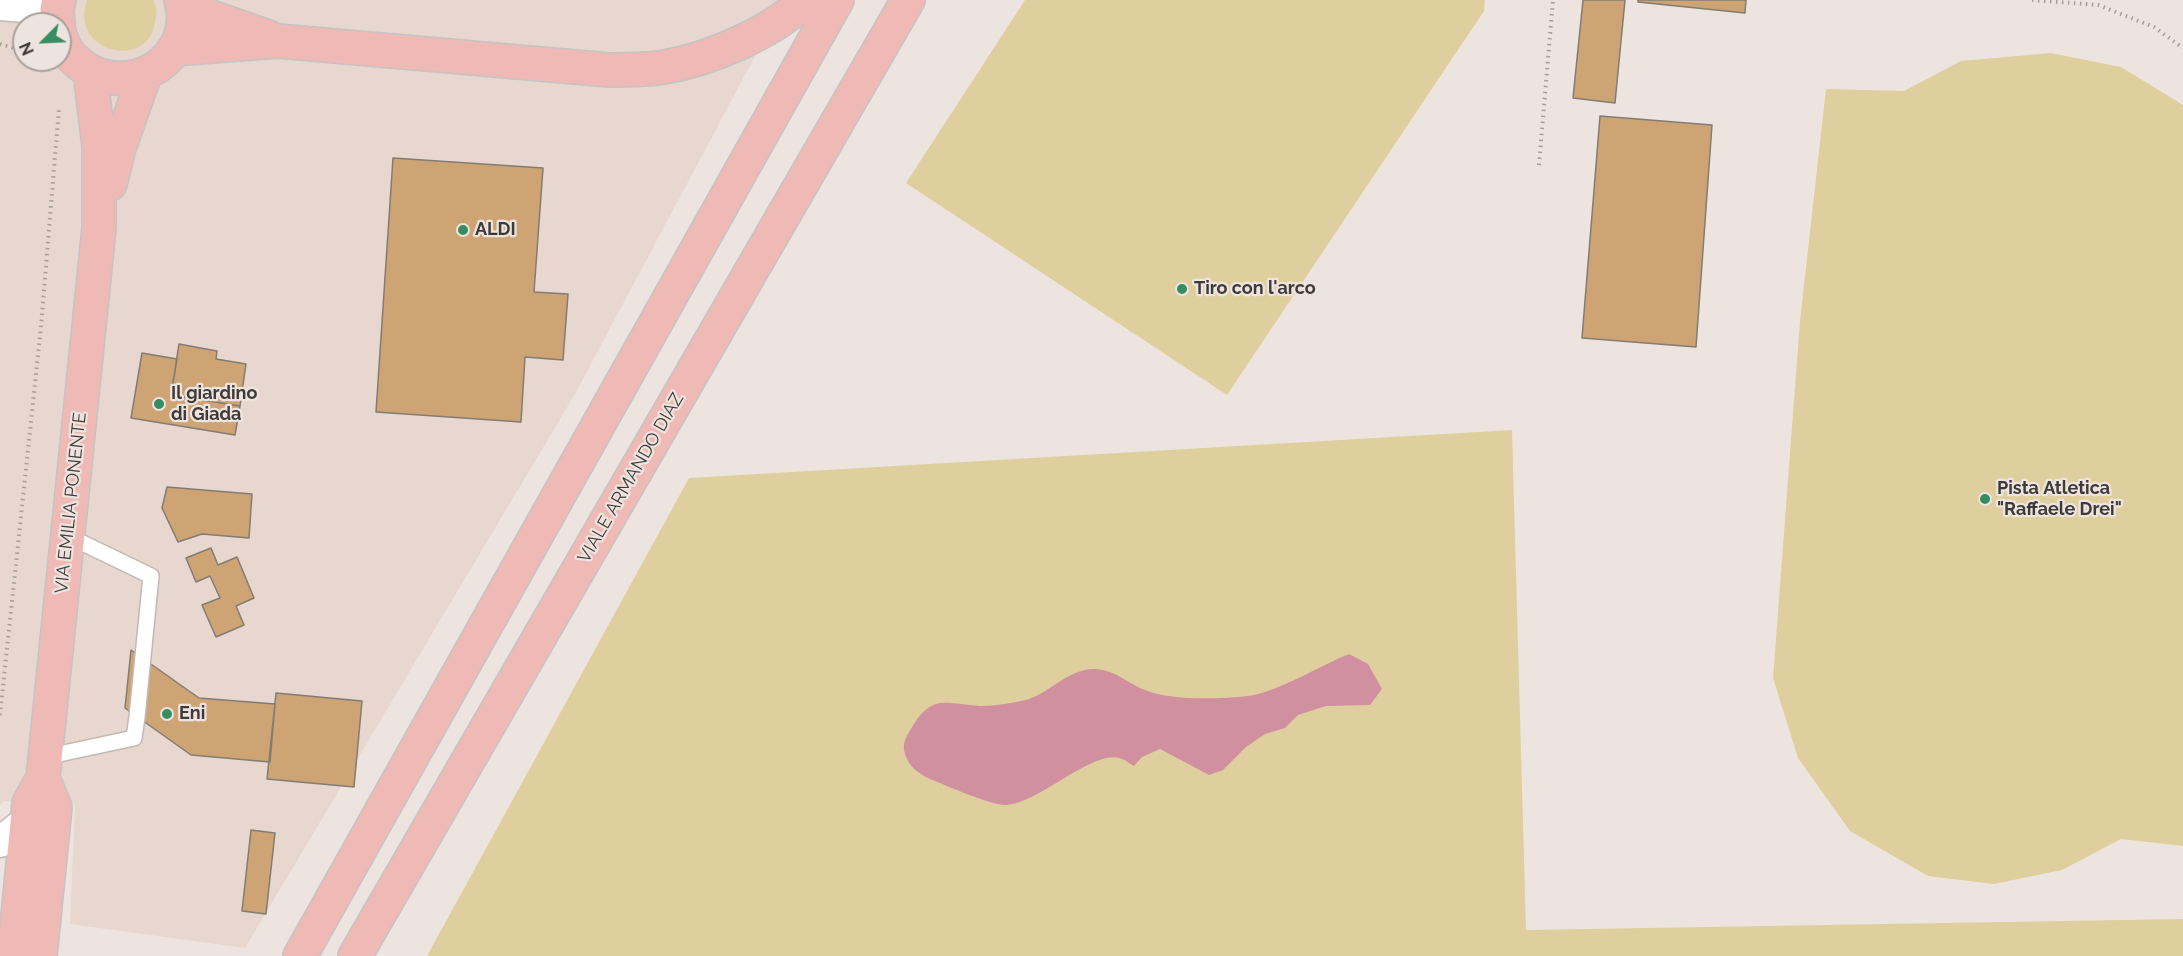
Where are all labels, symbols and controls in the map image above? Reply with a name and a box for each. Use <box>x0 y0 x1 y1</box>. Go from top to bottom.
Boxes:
north arrow <box>12 12 72 72</box>
text: N <box>16 39 38 58</box>
place label: ALDI <box>475 219 516 241</box>
marker: ALDI <box>456 223 470 237</box>
place label: Tiro con l'arco <box>1194 278 1316 300</box>
marker: Tiro con l'arco <box>1175 282 1189 296</box>
place label: Il giardino di Giada <box>171 383 257 426</box>
street label: VIALE ARMANDO DIAZ <box>574 389 688 567</box>
marker: Il giardino di Giada <box>152 397 166 411</box>
street label: VIA EMILIA PONENTE <box>51 411 91 595</box>
place label: Pista Atletica "Raffaele Drei" <box>1997 478 2122 520</box>
marker: Pista Atletica "Raffaele Drei" <box>1978 492 1992 506</box>
place label: Eni <box>179 703 205 725</box>
marker: Eni <box>160 707 174 721</box>

